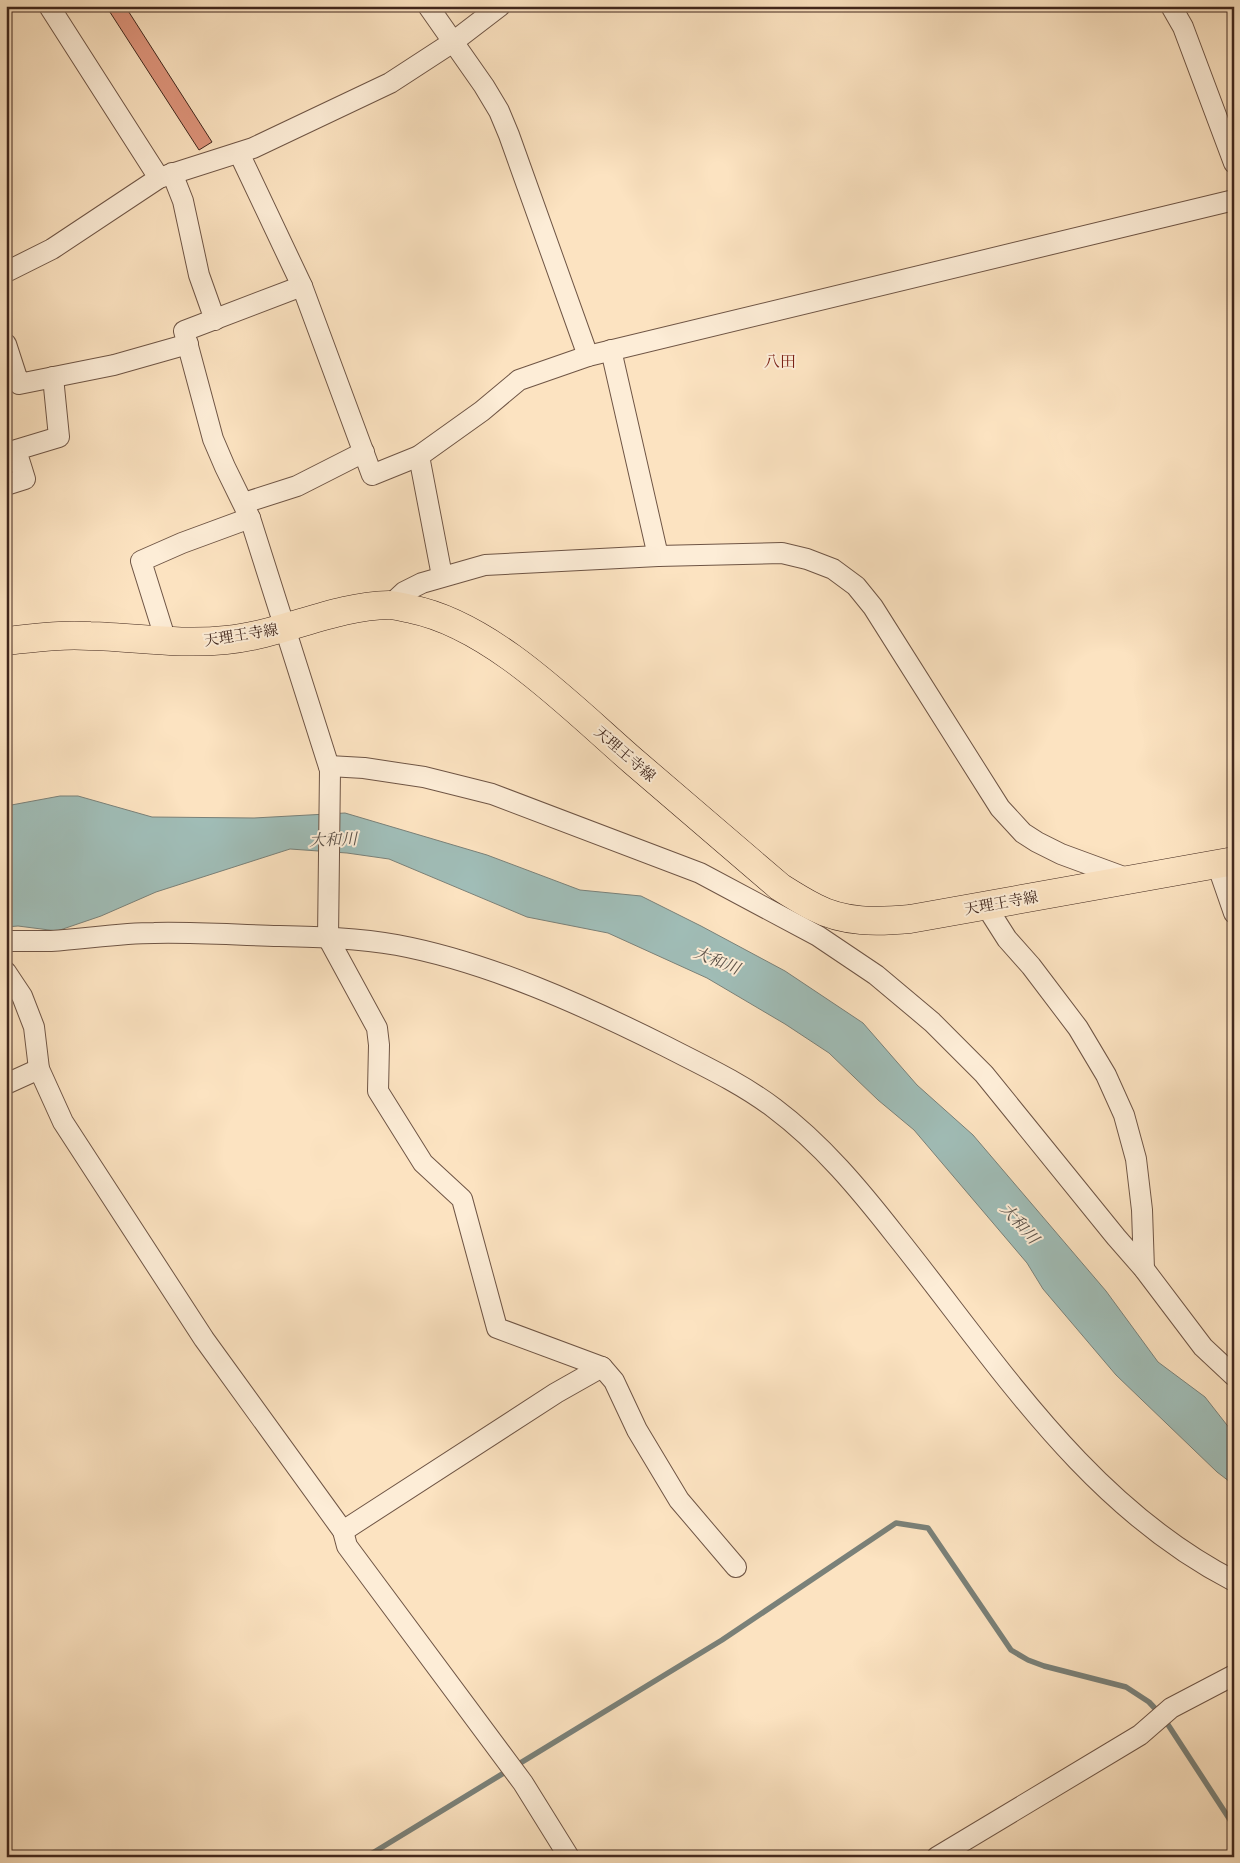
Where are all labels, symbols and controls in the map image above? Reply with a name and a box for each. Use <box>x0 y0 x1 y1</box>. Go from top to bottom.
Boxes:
district label: 八田 <box>764 353 796 373</box>
street label: 天理王寺線 <box>203 620 280 651</box>
street label: 天理王寺線 <box>590 723 659 786</box>
water label: 大和川 <box>309 830 359 852</box>
street label: 天理王寺線 <box>962 888 1040 919</box>
water label: 大和川 <box>690 944 744 981</box>
water label: 大和川 <box>995 1200 1043 1250</box>

